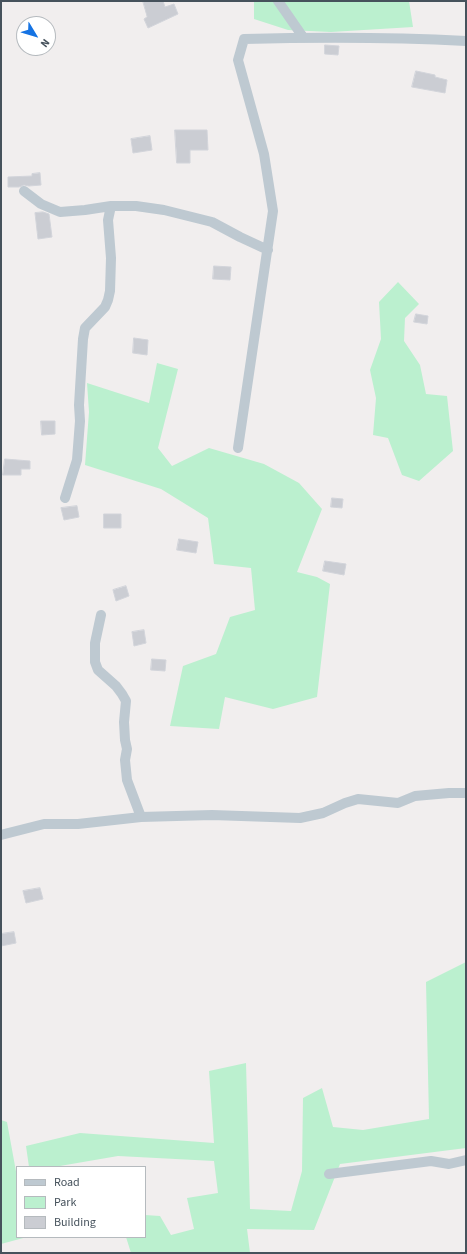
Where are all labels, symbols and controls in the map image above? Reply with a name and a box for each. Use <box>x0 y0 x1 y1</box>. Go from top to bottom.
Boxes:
north arrow <box>16 16 56 56</box>
text: N <box>37 36 53 51</box>
legend <box>16 1166 146 1238</box>
text: Road <box>54 1174 80 1191</box>
text: Park <box>54 1194 76 1211</box>
text: Building <box>54 1214 96 1231</box>

